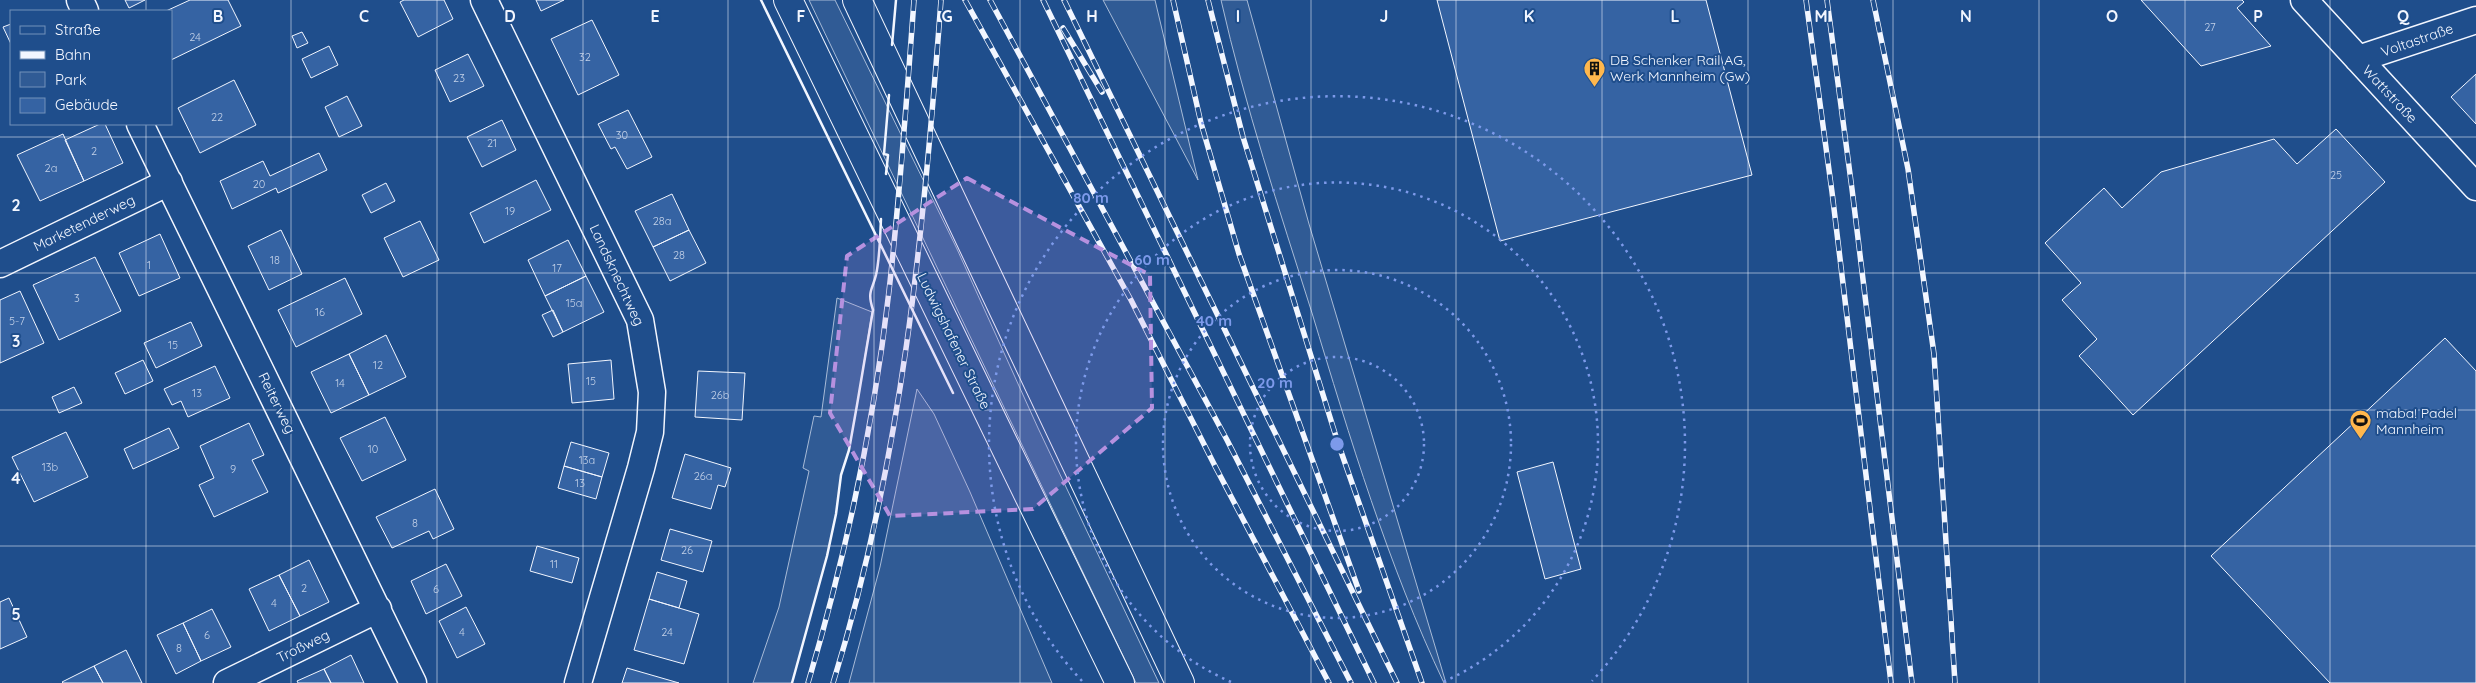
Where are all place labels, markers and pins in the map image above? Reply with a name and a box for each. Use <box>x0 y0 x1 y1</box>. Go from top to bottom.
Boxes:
place label: DB Schenker Rail AG, Werk Mannheim (Gw) <box>1610 51 1750 85</box>
building icon: DB Schenker Rail AG, Werk Mannheim (Gw) <box>1582 56 1606 87</box>
place label: maba! Padel Mannheim <box>2376 404 2457 438</box>
sports icon: maba! Padel Mannheim <box>2348 409 2372 440</box>
centre of rings <box>1328 435 1346 453</box>

